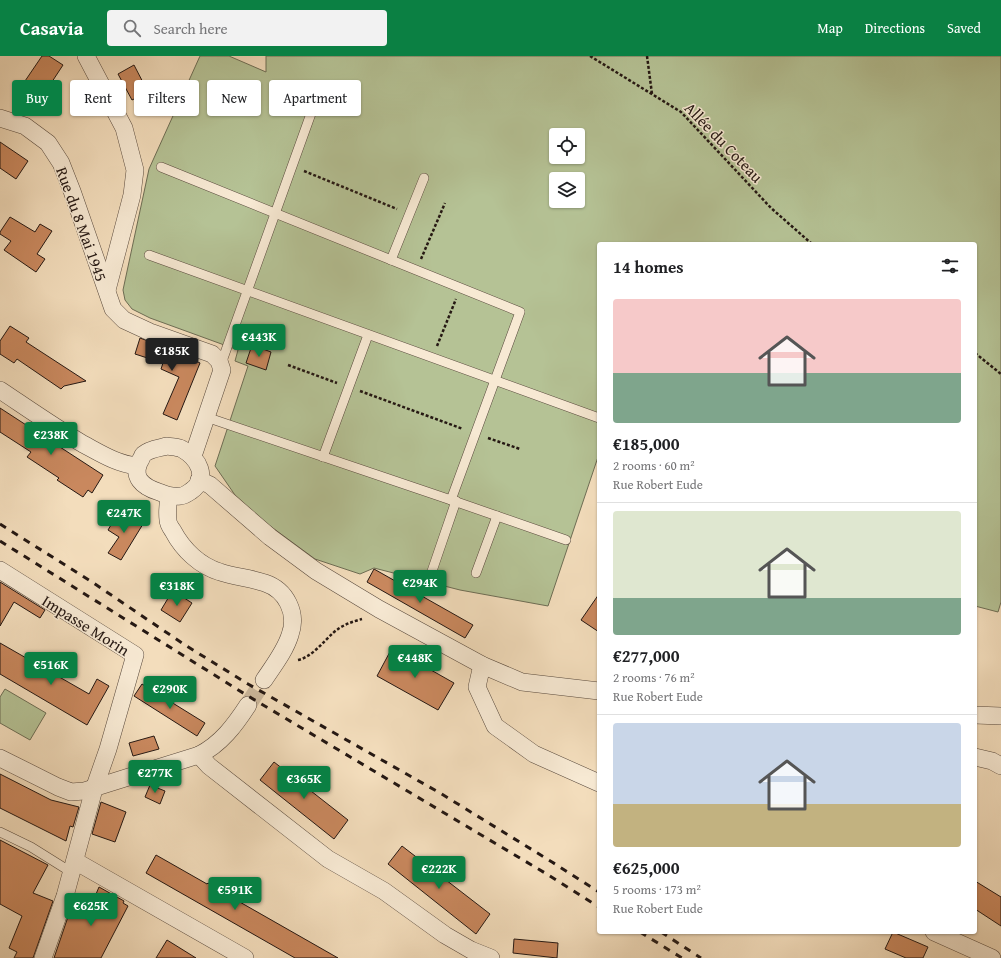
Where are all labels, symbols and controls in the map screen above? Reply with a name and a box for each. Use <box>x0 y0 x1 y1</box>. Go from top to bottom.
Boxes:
search box <box>107 10 387 46</box>
text: Casavia <box>20 14 83 42</box>
icon: search <box>121 17 143 39</box>
text: Search here <box>153 18 228 39</box>
text: Map <box>817 18 843 38</box>
text: Directions <box>865 18 925 38</box>
text: Saved <box>947 18 981 38</box>
chip: Buy <box>12 80 62 116</box>
chip: Rent <box>70 80 126 116</box>
chip: Filters <box>134 80 199 116</box>
chip: New <box>207 80 261 116</box>
chip: Apartment <box>269 80 361 116</box>
street label: Allée du Coteau <box>679 96 769 188</box>
map controls <box>549 128 585 208</box>
button: locate <box>549 128 585 164</box>
street label: Rue du 8 Mai 1945 <box>50 163 114 285</box>
button: layers <box>549 172 585 208</box>
text: 14 homes <box>613 254 684 279</box>
icon: filters <box>939 255 961 277</box>
pin: €443K <box>231 324 287 358</box>
icon: home <box>751 325 823 397</box>
text: €443K <box>241 327 277 346</box>
pin: €185K <box>144 338 200 372</box>
text: €185K <box>154 341 190 360</box>
pin: €238K <box>23 422 79 456</box>
text: €238K <box>33 425 69 444</box>
text: €185,000 <box>613 431 679 456</box>
text: 2 rooms · 60 m² <box>613 456 695 475</box>
text: Rue Robert Eude <box>613 475 703 494</box>
pin: €247K <box>96 500 152 534</box>
text: €247K <box>106 503 142 522</box>
icon: home <box>751 537 823 609</box>
pin: €294K <box>392 570 448 604</box>
pin: €318K <box>149 573 205 607</box>
text: €294K <box>402 573 438 592</box>
text: €318K <box>159 576 195 595</box>
street label: Impasse Morin <box>38 589 134 661</box>
text: €277,000 <box>613 643 679 668</box>
pin: €448K <box>387 645 443 679</box>
text: €448K <box>397 648 433 667</box>
pin: €516K <box>23 652 79 686</box>
text: €516K <box>33 655 69 674</box>
text: 2 rooms · 76 m² <box>613 668 695 687</box>
pin: €290K <box>142 676 198 710</box>
text: €290K <box>152 679 188 698</box>
text: Rue Robert Eude <box>613 687 703 706</box>
icon: home <box>751 749 823 821</box>
pin: €277K <box>127 760 183 794</box>
text: €277K <box>137 763 173 782</box>
pin: €365K <box>276 766 332 800</box>
text: €365K <box>286 769 322 788</box>
text: €625,000 <box>613 855 679 880</box>
pin: €222K <box>411 856 467 890</box>
text: €222K <box>421 859 457 878</box>
pin: €591K <box>207 877 263 911</box>
text: €591K <box>217 880 253 899</box>
text: 5 rooms · 173 m² <box>613 880 701 899</box>
pin: €625K <box>63 893 119 927</box>
text: €625K <box>73 896 109 915</box>
text: Rue Robert Eude <box>613 899 703 918</box>

